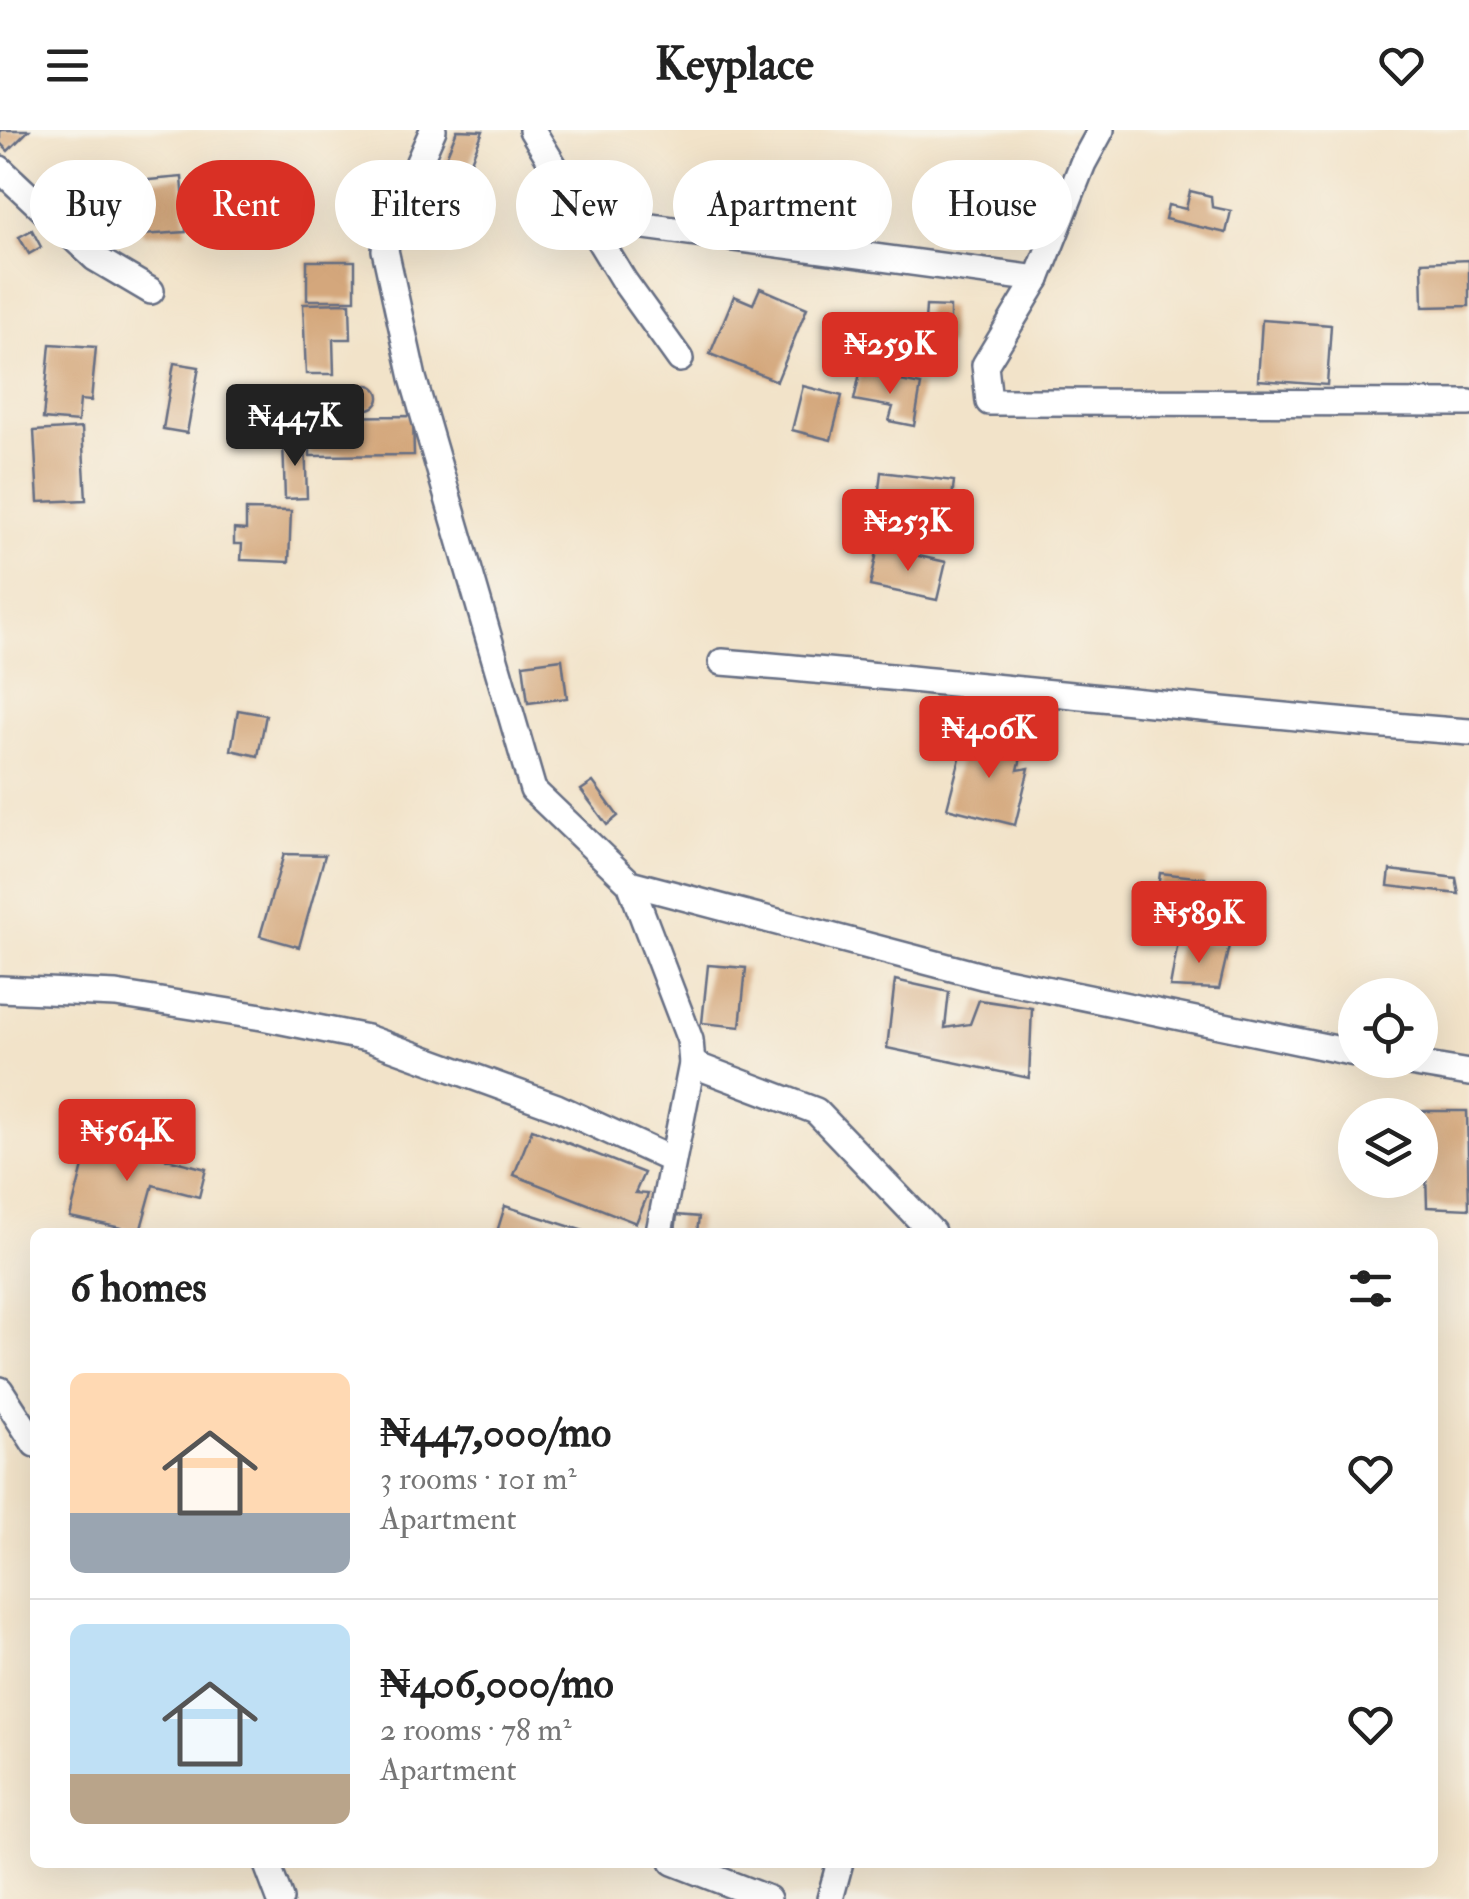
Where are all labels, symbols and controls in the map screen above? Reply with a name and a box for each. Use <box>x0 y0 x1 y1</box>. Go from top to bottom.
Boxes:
text: Keyplace <box>655 37 814 93</box>
icon: menu <box>40 38 95 93</box>
icon: heart <box>1374 38 1429 93</box>
chip: Buy <box>30 160 156 250</box>
chip: Rent <box>176 160 315 250</box>
chip: Filters <box>335 160 496 250</box>
chip: New <box>516 160 653 250</box>
chip: Apartment <box>673 160 892 250</box>
chip: House <box>912 160 1072 250</box>
pin: ₦259K <box>820 312 960 397</box>
text: ₦259K <box>844 324 936 364</box>
pin: ₦447K <box>225 384 365 469</box>
text: ₦447K <box>248 396 342 436</box>
pin: ₦253K <box>838 489 978 574</box>
text: ₦253K <box>864 501 952 541</box>
pin: ₦406K <box>919 696 1059 781</box>
text: ₦406K <box>941 708 1037 748</box>
pin: ₦589K <box>1129 881 1269 966</box>
text: ₦589K <box>1154 893 1244 933</box>
map controls <box>1338 978 1438 1198</box>
button: locate <box>1338 978 1438 1078</box>
button: layers <box>1338 1098 1438 1198</box>
pin: ₦564K <box>57 1099 197 1184</box>
text: ₦564K <box>81 1111 173 1151</box>
icon: filters <box>1343 1261 1398 1316</box>
text: 6 homes <box>70 1262 207 1314</box>
text: ₦447,000/mo <box>380 1407 611 1459</box>
icon: home <box>150 1413 270 1533</box>
icon: heart <box>1343 1446 1398 1501</box>
text: 3 rooms · 101 m² <box>380 1459 577 1499</box>
text: Apartment <box>380 1499 517 1539</box>
text: ₦406,000/mo <box>380 1658 614 1710</box>
icon: home <box>150 1664 270 1784</box>
icon: heart <box>1343 1697 1398 1752</box>
text: 2 rooms · 78 m² <box>380 1710 571 1750</box>
text: Apartment <box>380 1750 517 1790</box>

